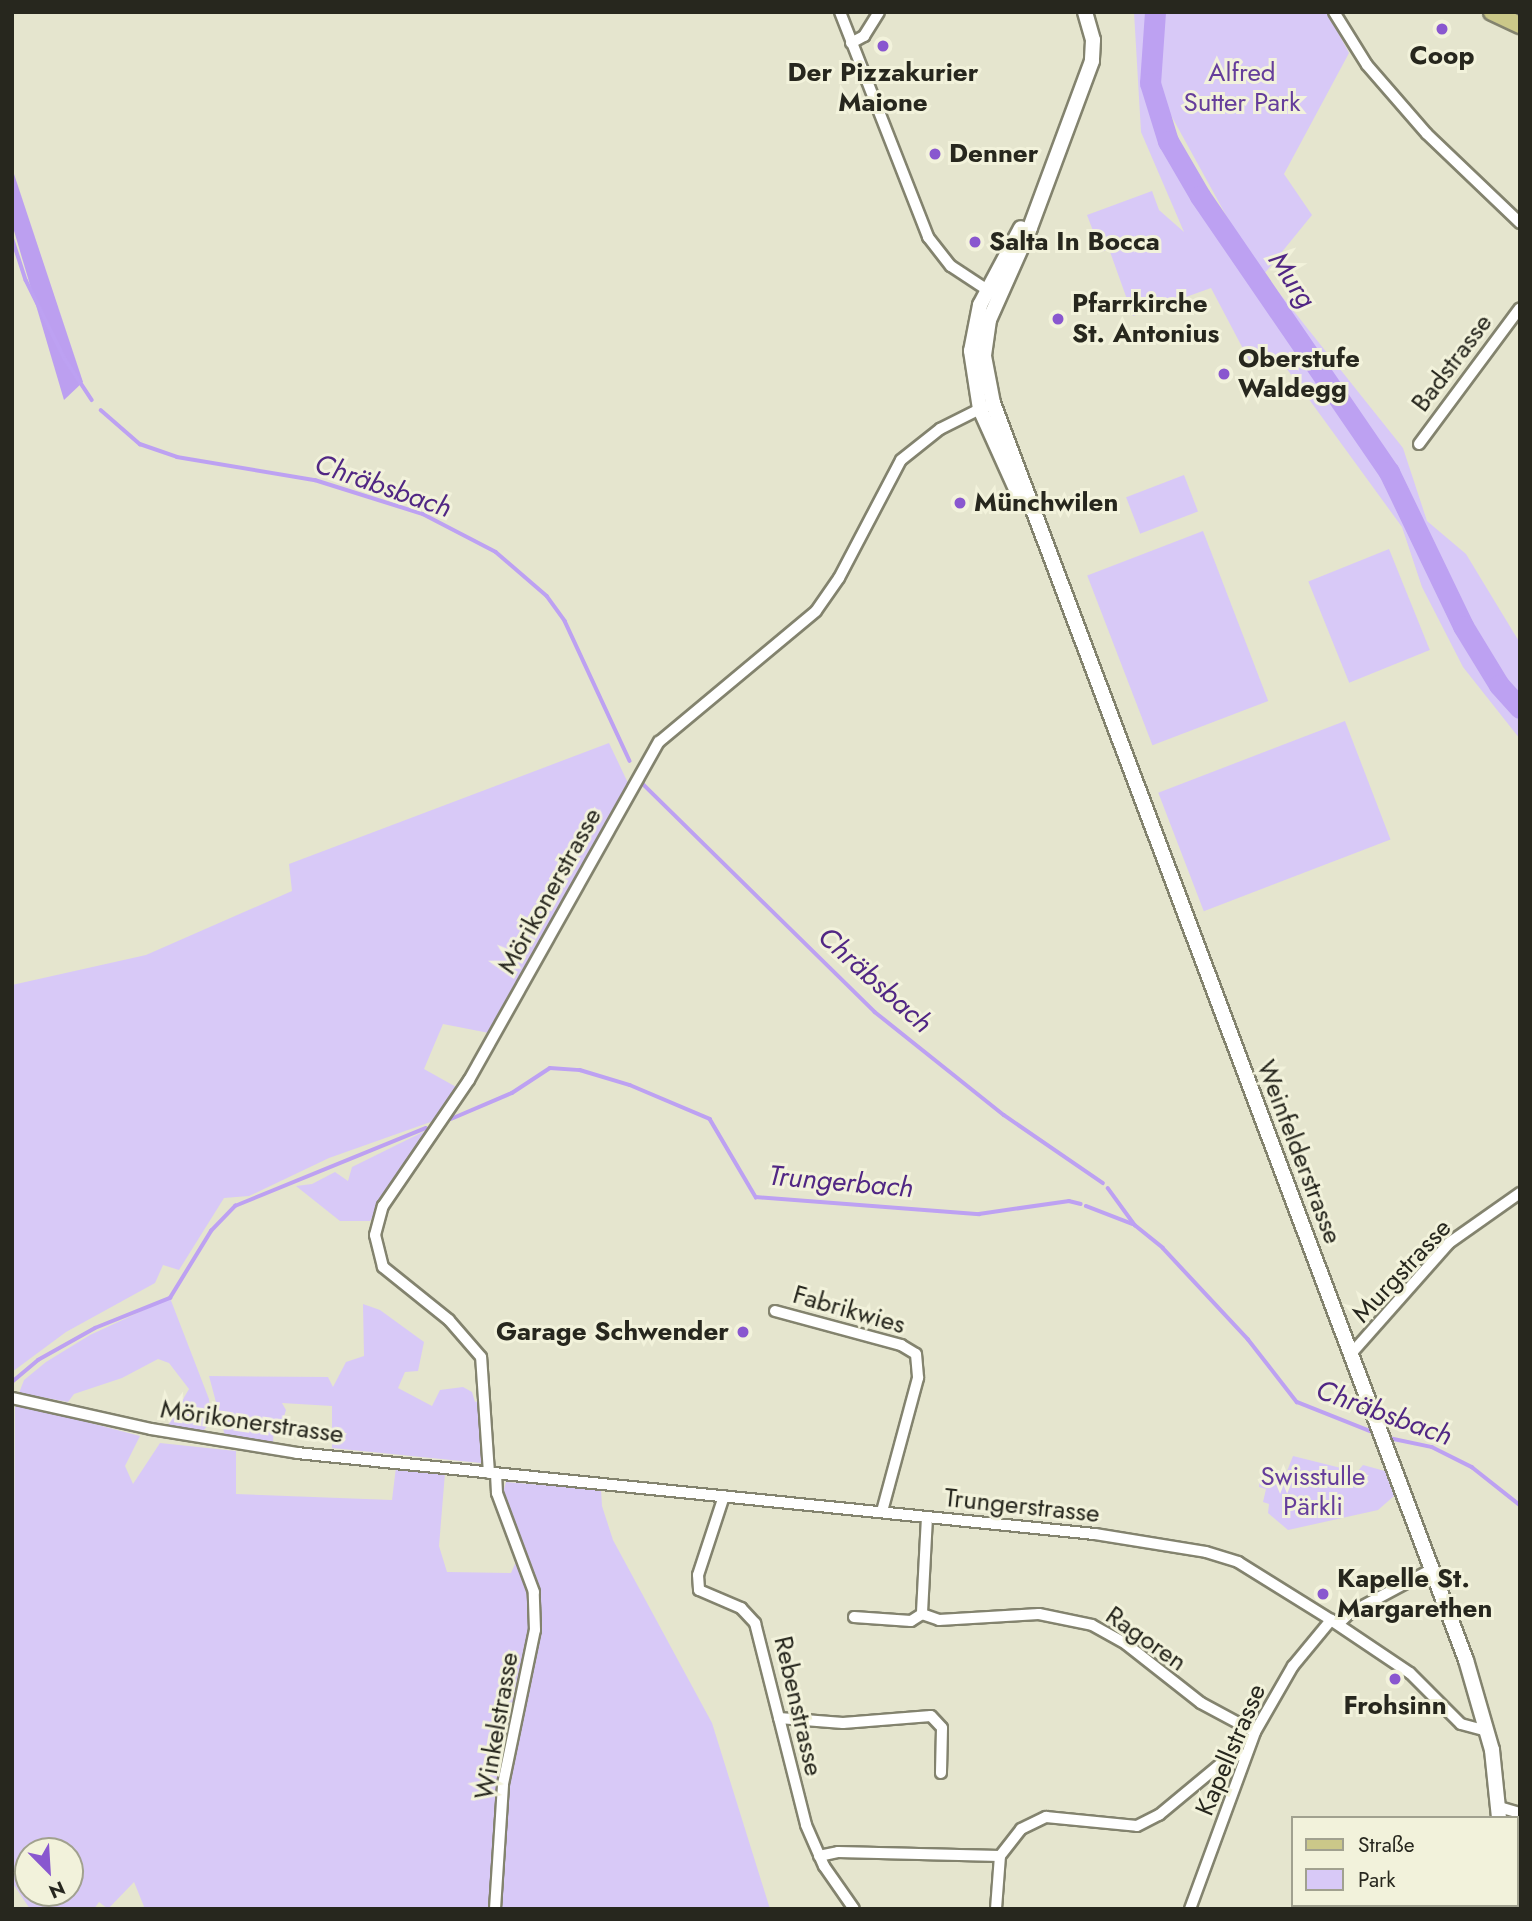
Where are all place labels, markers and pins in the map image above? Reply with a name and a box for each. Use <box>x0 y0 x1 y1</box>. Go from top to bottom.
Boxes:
marker: Coop <box>1434 21 1450 37</box>
marker: Der Pizzakurier Maione <box>875 38 891 54</box>
place label: Coop <box>1410 40 1474 72</box>
place label: Der Pizzakurier Maione <box>788 57 978 119</box>
place label: Denner <box>949 138 1038 170</box>
marker: Denner <box>927 146 943 162</box>
place label: Salta In Bocca <box>989 226 1160 258</box>
marker: Salta In Bocca <box>967 234 983 250</box>
place label: Pfarrkirche St. Antonius <box>1072 288 1219 350</box>
marker: Pfarrkirche St. Antonius <box>1050 311 1066 327</box>
place label: Oberstufe Waldegg <box>1238 343 1360 404</box>
marker: Oberstufe Waldegg <box>1216 366 1232 382</box>
place label: Münchwilen <box>974 487 1118 519</box>
marker: Münchwilen <box>952 495 968 511</box>
place label: Garage Schwender <box>496 1316 729 1348</box>
marker: Garage Schwender <box>735 1324 751 1340</box>
place label: Kapelle St. Margarethen <box>1337 1563 1492 1624</box>
marker: Kapelle St. Margarethen <box>1315 1586 1331 1602</box>
marker: Frohsinn <box>1387 1671 1403 1687</box>
place label: Frohsinn <box>1343 1690 1447 1722</box>

